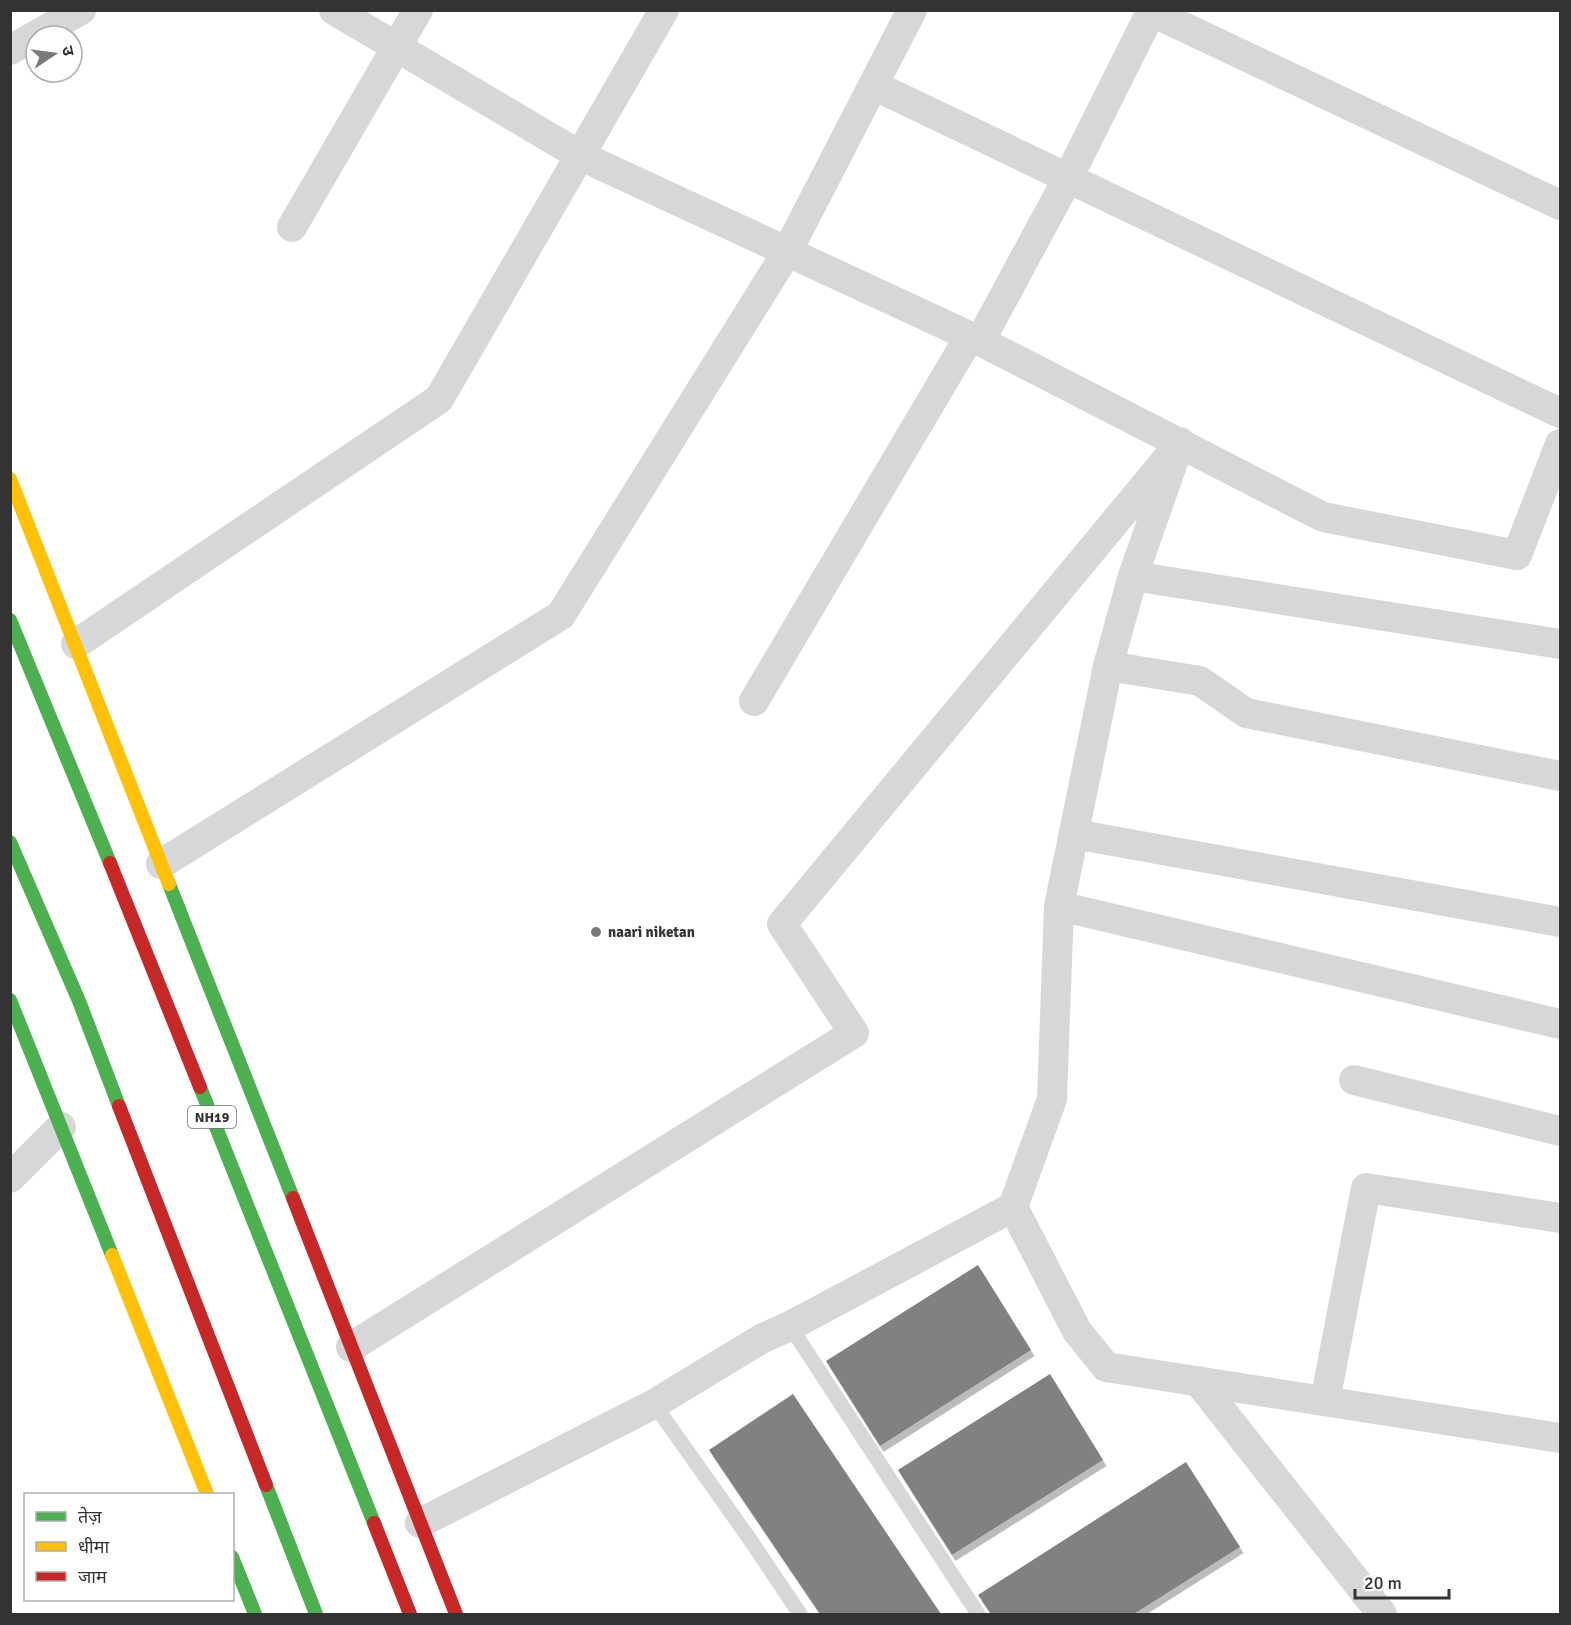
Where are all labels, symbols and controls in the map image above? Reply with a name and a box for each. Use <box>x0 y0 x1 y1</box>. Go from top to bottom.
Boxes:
north arrow <box>24 24 84 84</box>
text: उ <box>57 44 79 58</box>
place label: naari niketan <box>608 923 695 941</box>
marker: naari niketan <box>589 925 603 939</box>
road number: NH19 <box>188 1106 236 1128</box>
legend <box>24 1493 234 1601</box>
text: तेज़ <box>78 1506 102 1528</box>
text: धीमा <box>78 1536 109 1558</box>
scale bar <box>1355 1562 1450 1600</box>
text: जाम <box>78 1566 108 1588</box>
text: 20 m <box>1364 1572 1402 1594</box>

